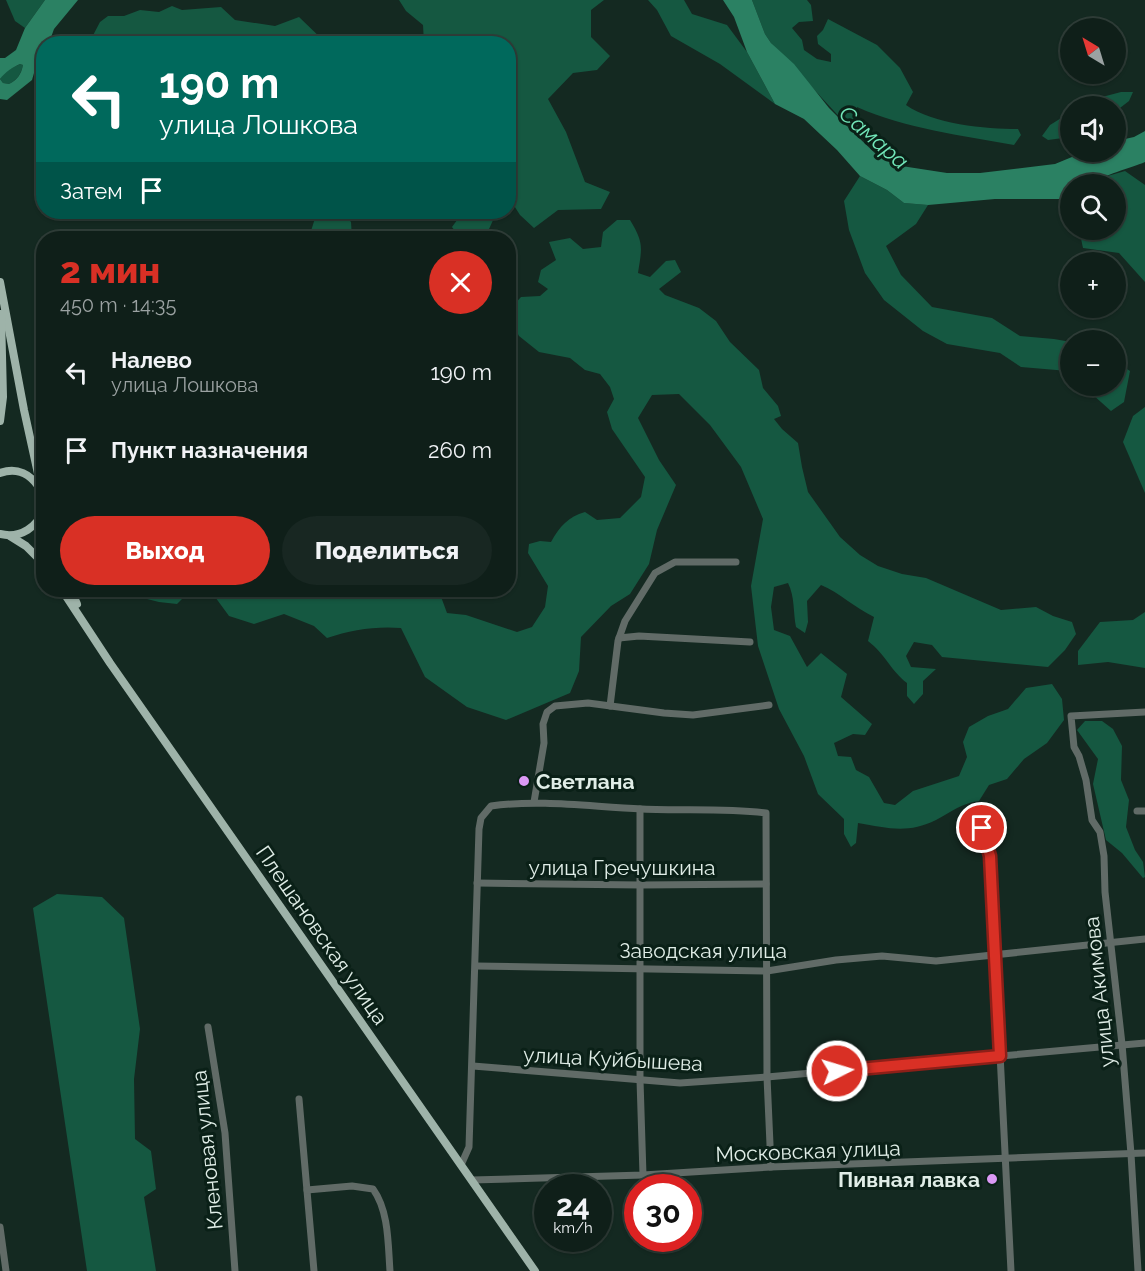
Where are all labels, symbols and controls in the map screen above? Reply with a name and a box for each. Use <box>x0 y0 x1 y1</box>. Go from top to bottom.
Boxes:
north arrow <box>1060 18 1126 84</box>
map controls <box>1060 18 1126 396</box>
text: 190 m <box>159 59 279 108</box>
icon: left <box>60 60 138 138</box>
button: sound <box>1060 96 1126 162</box>
water label: Самара <box>834 100 914 174</box>
text: улица Лошкова <box>159 109 358 140</box>
icon: arrive <box>135 174 168 207</box>
button: search <box>1060 174 1126 240</box>
text: Затем <box>60 178 123 204</box>
text: 2 мин <box>60 249 160 291</box>
button: close <box>429 251 492 314</box>
button: + <box>1060 252 1126 318</box>
text: 450 m · 14:35 <box>60 293 176 317</box>
button: − <box>1060 330 1126 396</box>
text: Налево <box>111 347 192 373</box>
icon: left <box>60 356 93 389</box>
text: 190 m <box>430 359 492 385</box>
text: улица Лошкова <box>111 373 258 397</box>
icon: arrive <box>60 434 93 467</box>
text: Пункт назначения <box>111 437 308 463</box>
text: 260 m <box>428 437 492 463</box>
button: Выход <box>60 516 270 585</box>
button: Поделиться <box>282 516 492 585</box>
place label: Светлана <box>536 769 635 794</box>
marker: Светлана <box>517 774 531 788</box>
pin <box>956 802 1007 853</box>
icon: arrive <box>965 811 998 844</box>
street label: Плешановская улица <box>251 841 393 1029</box>
street label: улица Гречушкина <box>529 855 715 880</box>
street label: улица Акимова <box>1079 915 1119 1069</box>
street label: Заводская улица <box>619 938 787 963</box>
position arrow <box>805 1039 869 1103</box>
street label: улица Куйбышева <box>522 1042 704 1076</box>
street label: Кленовая улица <box>186 1069 228 1231</box>
street label: Московская улица <box>715 1135 901 1167</box>
place label: Пивная лавка <box>838 1167 980 1192</box>
marker: Пивная лавка <box>985 1172 999 1186</box>
speed limit sign: 30 <box>624 1174 702 1252</box>
text: 24 <box>556 1188 590 1223</box>
text: km/h <box>553 1219 593 1237</box>

